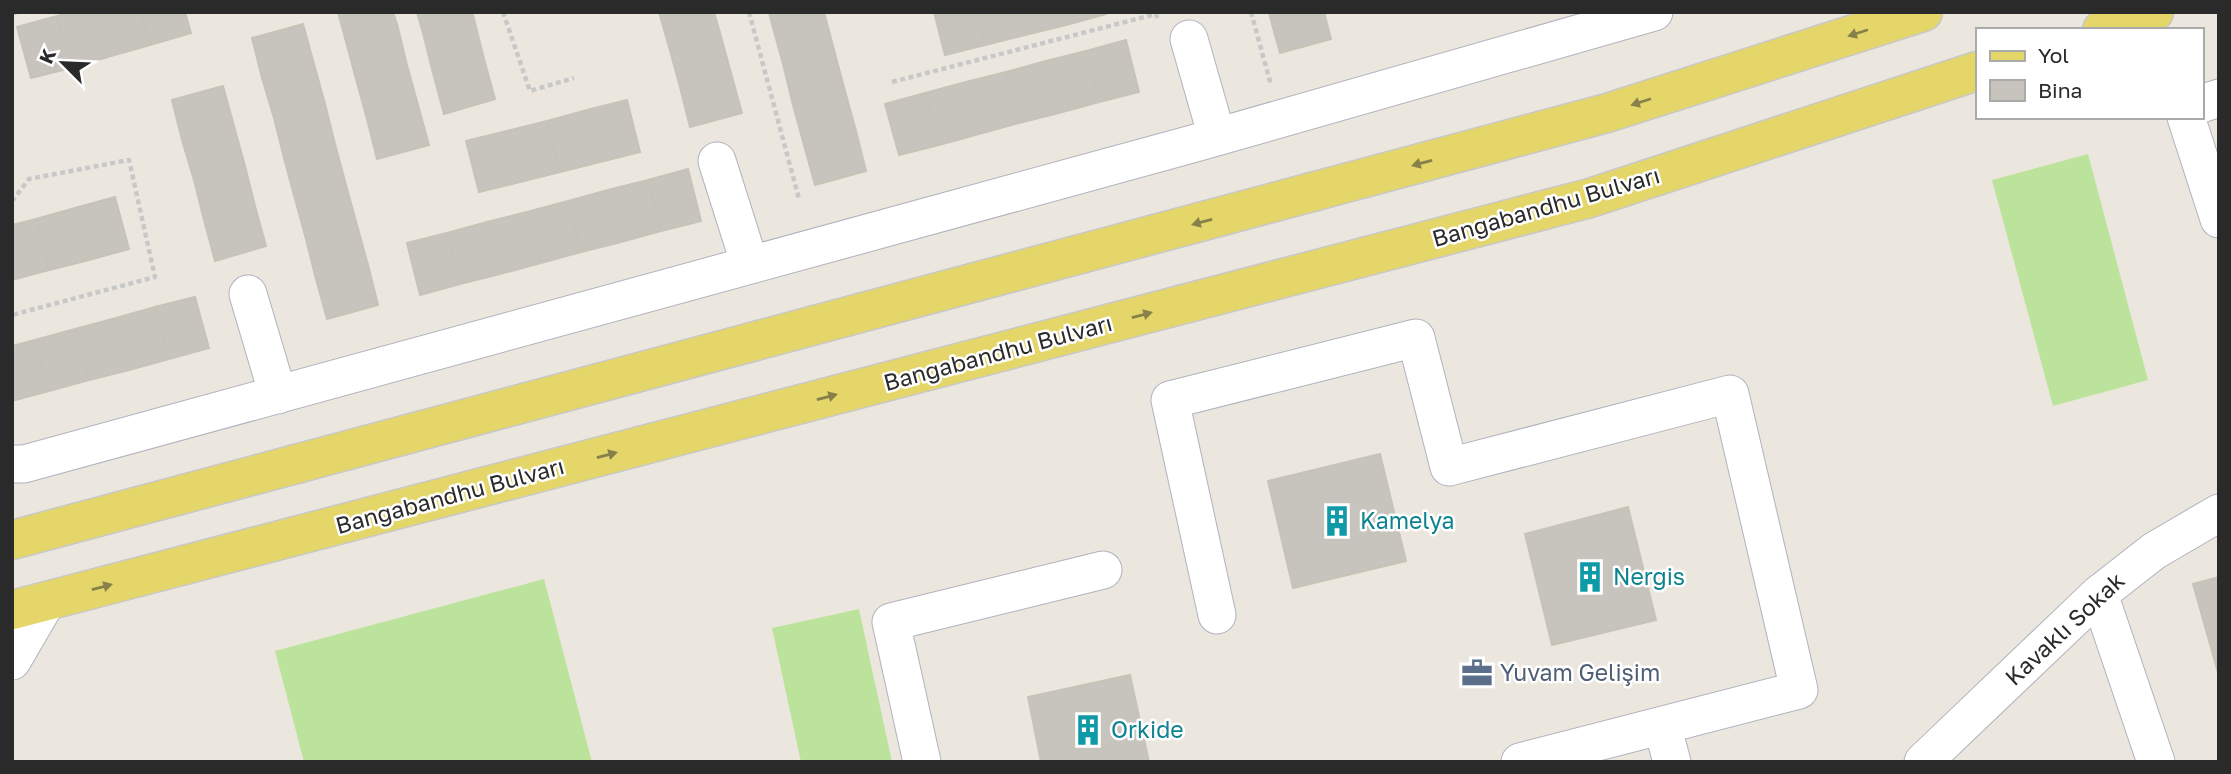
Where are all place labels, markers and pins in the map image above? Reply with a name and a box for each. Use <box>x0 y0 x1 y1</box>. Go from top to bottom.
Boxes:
building icon: Kamelya <box>1320 504 1354 538</box>
place label: Kamelya <box>1360 506 1454 534</box>
building icon: Nergis <box>1573 560 1607 594</box>
place label: Nergis <box>1613 562 1685 590</box>
office icon: Yuvam Gelişim <box>1460 656 1494 690</box>
place label: Yuvam Gelişim <box>1500 658 1660 686</box>
building icon: Orkide <box>1071 713 1105 747</box>
place label: Orkide <box>1111 715 1184 743</box>

